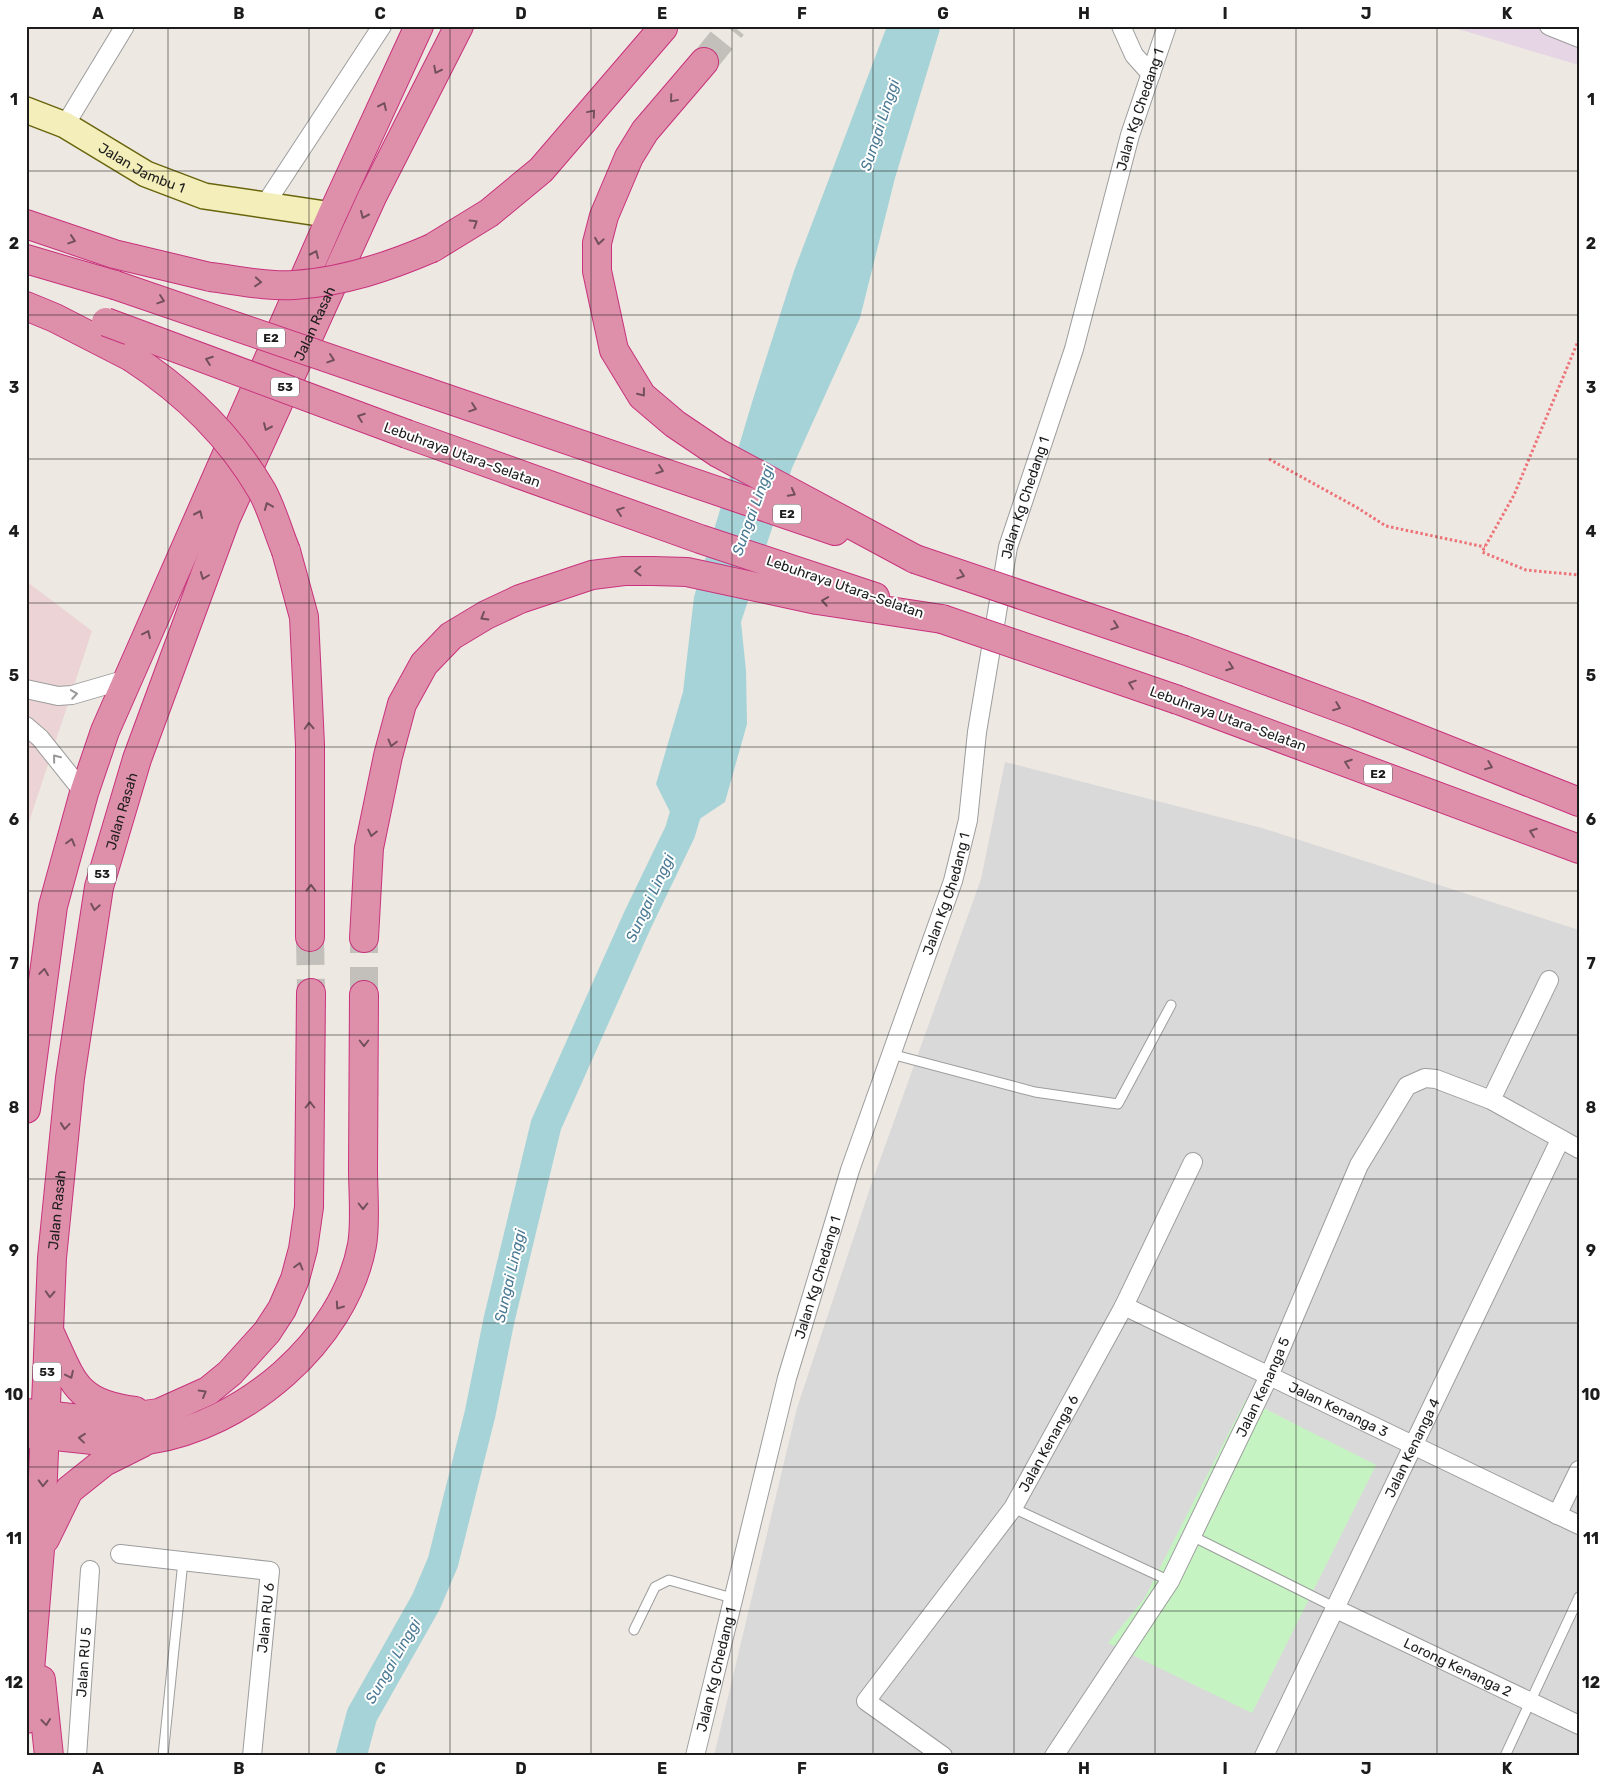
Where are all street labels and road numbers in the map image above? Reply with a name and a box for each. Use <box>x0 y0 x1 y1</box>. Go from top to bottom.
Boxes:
street label: Jalan Kg Chedang 1 <box>1112 46 1167 173</box>
street label: Jalan Jambu 1 <box>95 139 187 196</box>
street label: Jalan Rasah <box>290 284 339 363</box>
road number: E2 <box>257 328 285 348</box>
road number: 53 <box>271 378 299 397</box>
street label: Lebuhraya Utara–Selatan <box>381 419 543 491</box>
street label: Jalan Kg Chedang 1 <box>998 435 1053 560</box>
road number: E2 <box>773 504 801 524</box>
street label: Lebuhraya Utara–Selatan <box>764 552 926 622</box>
street label: Lebuhraya Utara–Selatan <box>1147 683 1309 755</box>
road number: E2 <box>1364 764 1392 784</box>
street label: Jalan Rasah <box>102 770 141 852</box>
street label: Jalan Kg Chedang 1 <box>919 831 973 957</box>
road number: 53 <box>88 864 116 884</box>
street label: Jalan Rasah <box>44 1169 69 1251</box>
street label: Jalan Kg Chedang 1 <box>791 1214 844 1341</box>
street label: Jalan Kenanga 5 <box>1232 1335 1293 1440</box>
road number: 53 <box>33 1362 61 1381</box>
street label: Jalan Kenanga 3 <box>1286 1378 1391 1440</box>
street label: Jalan Kenanga 6 <box>1015 1392 1082 1495</box>
street label: Jalan Kenanga 4 <box>1381 1395 1443 1500</box>
street label: Jalan RU 6 <box>254 1582 278 1654</box>
street label: Jalan Kg Chedang 1 <box>693 1606 739 1733</box>
street label: Jalan RU 5 <box>73 1627 94 1698</box>
street label: Lorong Kenanga 2 <box>1401 1634 1515 1700</box>

